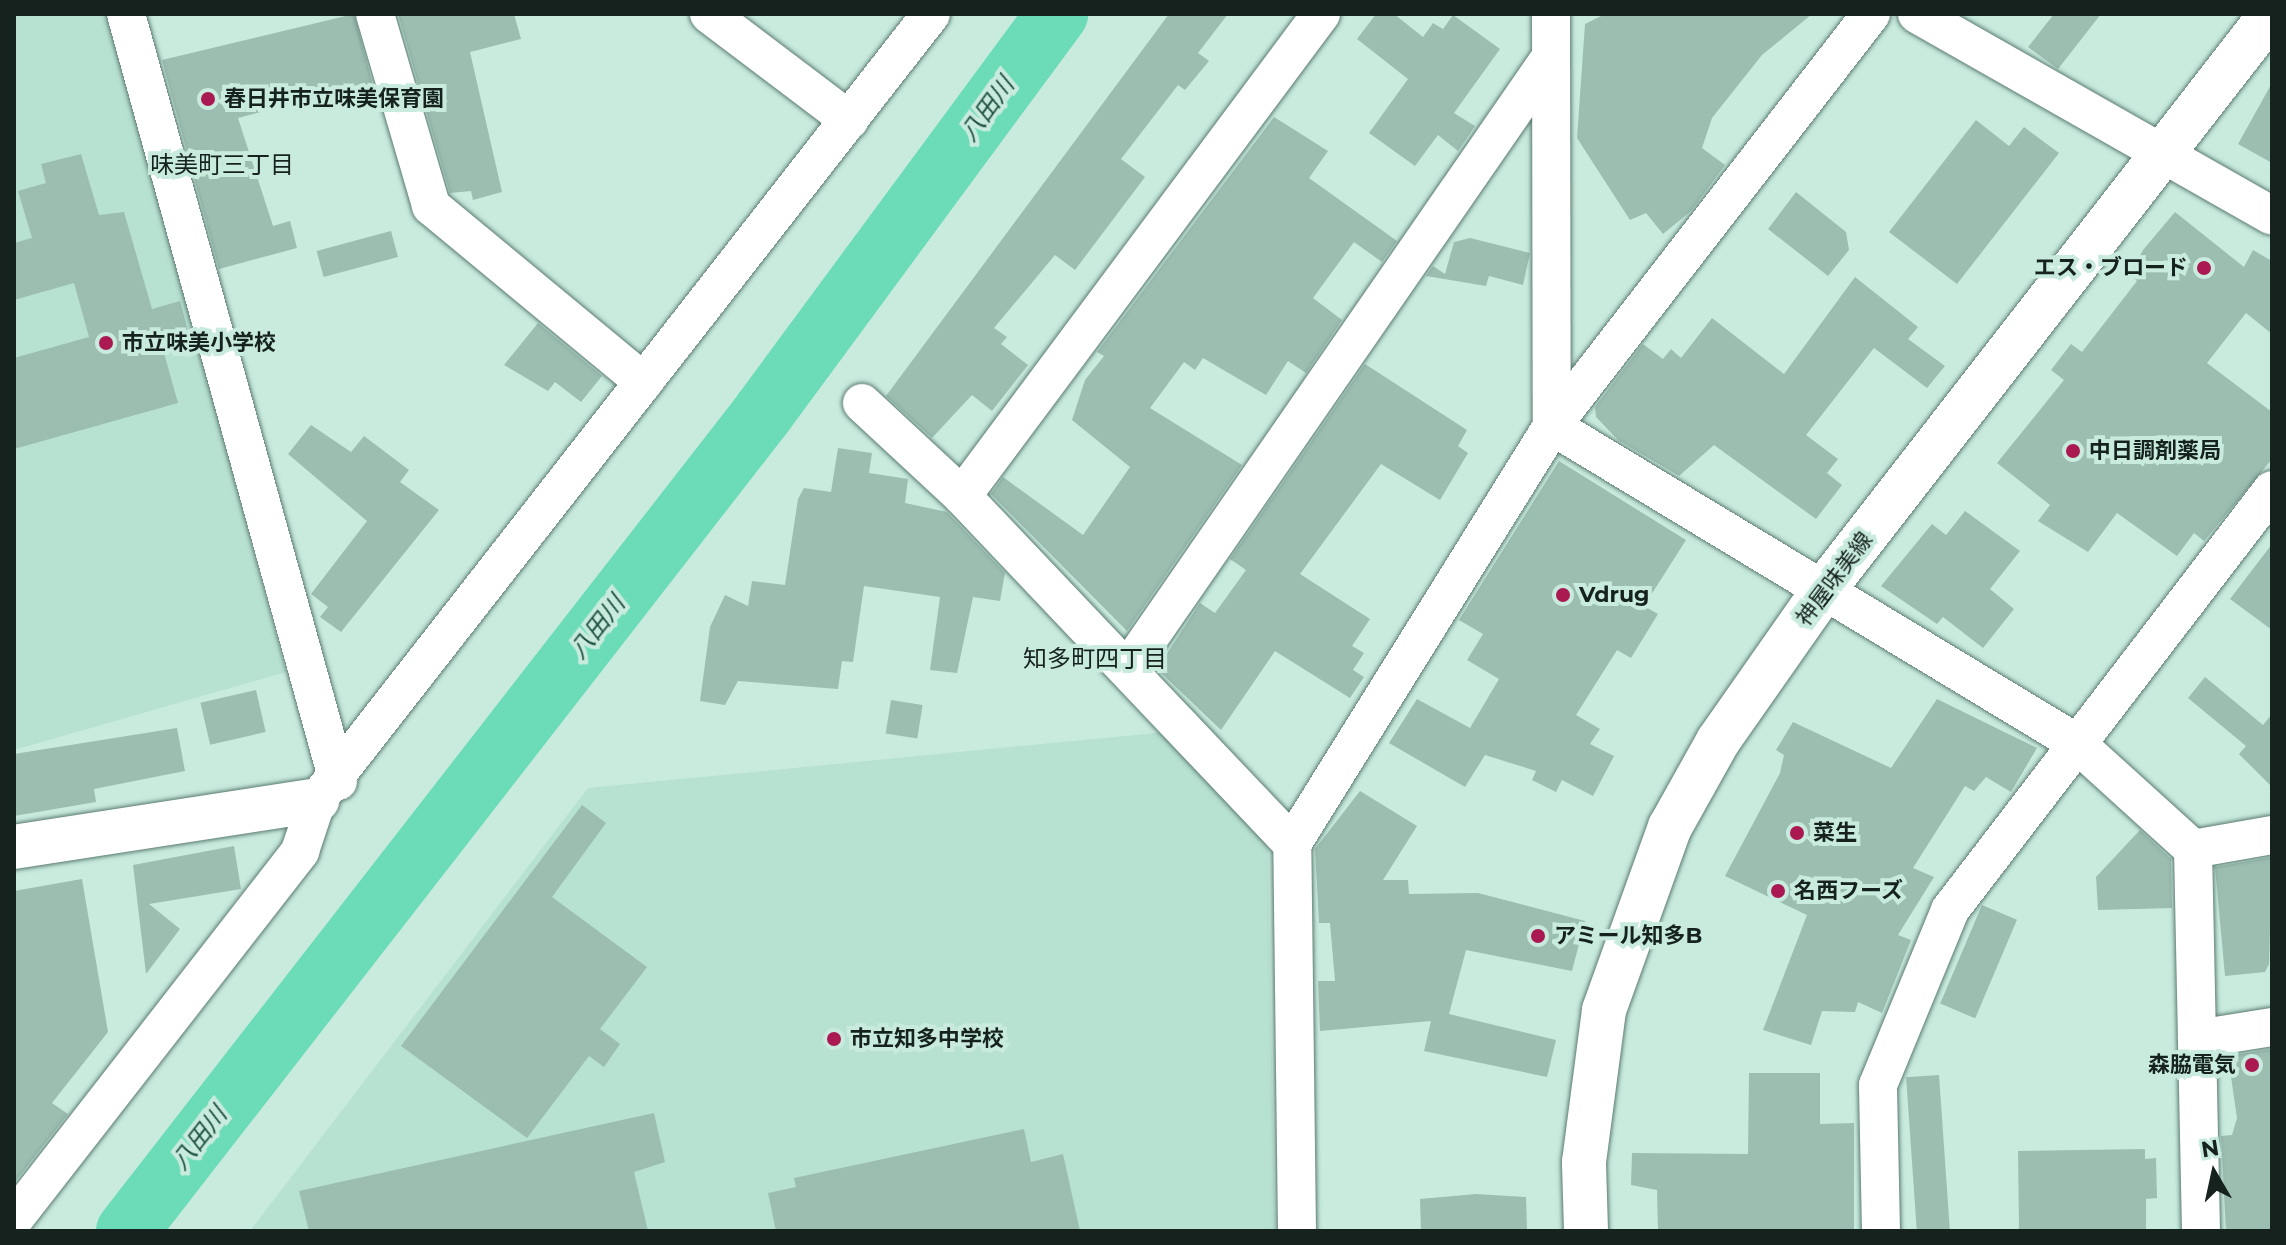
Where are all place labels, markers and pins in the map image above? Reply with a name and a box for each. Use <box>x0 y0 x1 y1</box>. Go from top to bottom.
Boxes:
place label: 春日井市立味美保育園 <box>224 86 444 112</box>
marker: 春日井市立味美保育園 <box>199 90 217 108</box>
place label: エス・ブロード <box>2034 255 2188 281</box>
marker: エス・ブロード <box>2195 259 2213 277</box>
place label: 市立味美小学校 <box>122 330 276 356</box>
marker: 市立味美小学校 <box>97 334 115 352</box>
place label: 中日調剤薬局 <box>2089 438 2221 464</box>
marker: 中日調剤薬局 <box>2064 442 2082 460</box>
place label: Vdrug <box>1579 582 1649 608</box>
marker: Vdrug <box>1554 586 1572 604</box>
place label: 菜生 <box>1813 820 1857 846</box>
marker: 菜生 <box>1788 824 1806 842</box>
place label: 名西フーズ <box>1794 878 1904 904</box>
marker: 名西フーズ <box>1769 882 1787 900</box>
place label: アミール知多B <box>1554 923 1703 949</box>
marker: アミール知多B <box>1529 927 1547 945</box>
place label: 市立知多中学校 <box>850 1026 1004 1052</box>
marker: 市立知多中学校 <box>825 1030 843 1048</box>
place label: 森脇電気 <box>2148 1052 2236 1078</box>
marker: 森脇電気 <box>2243 1056 2261 1074</box>

